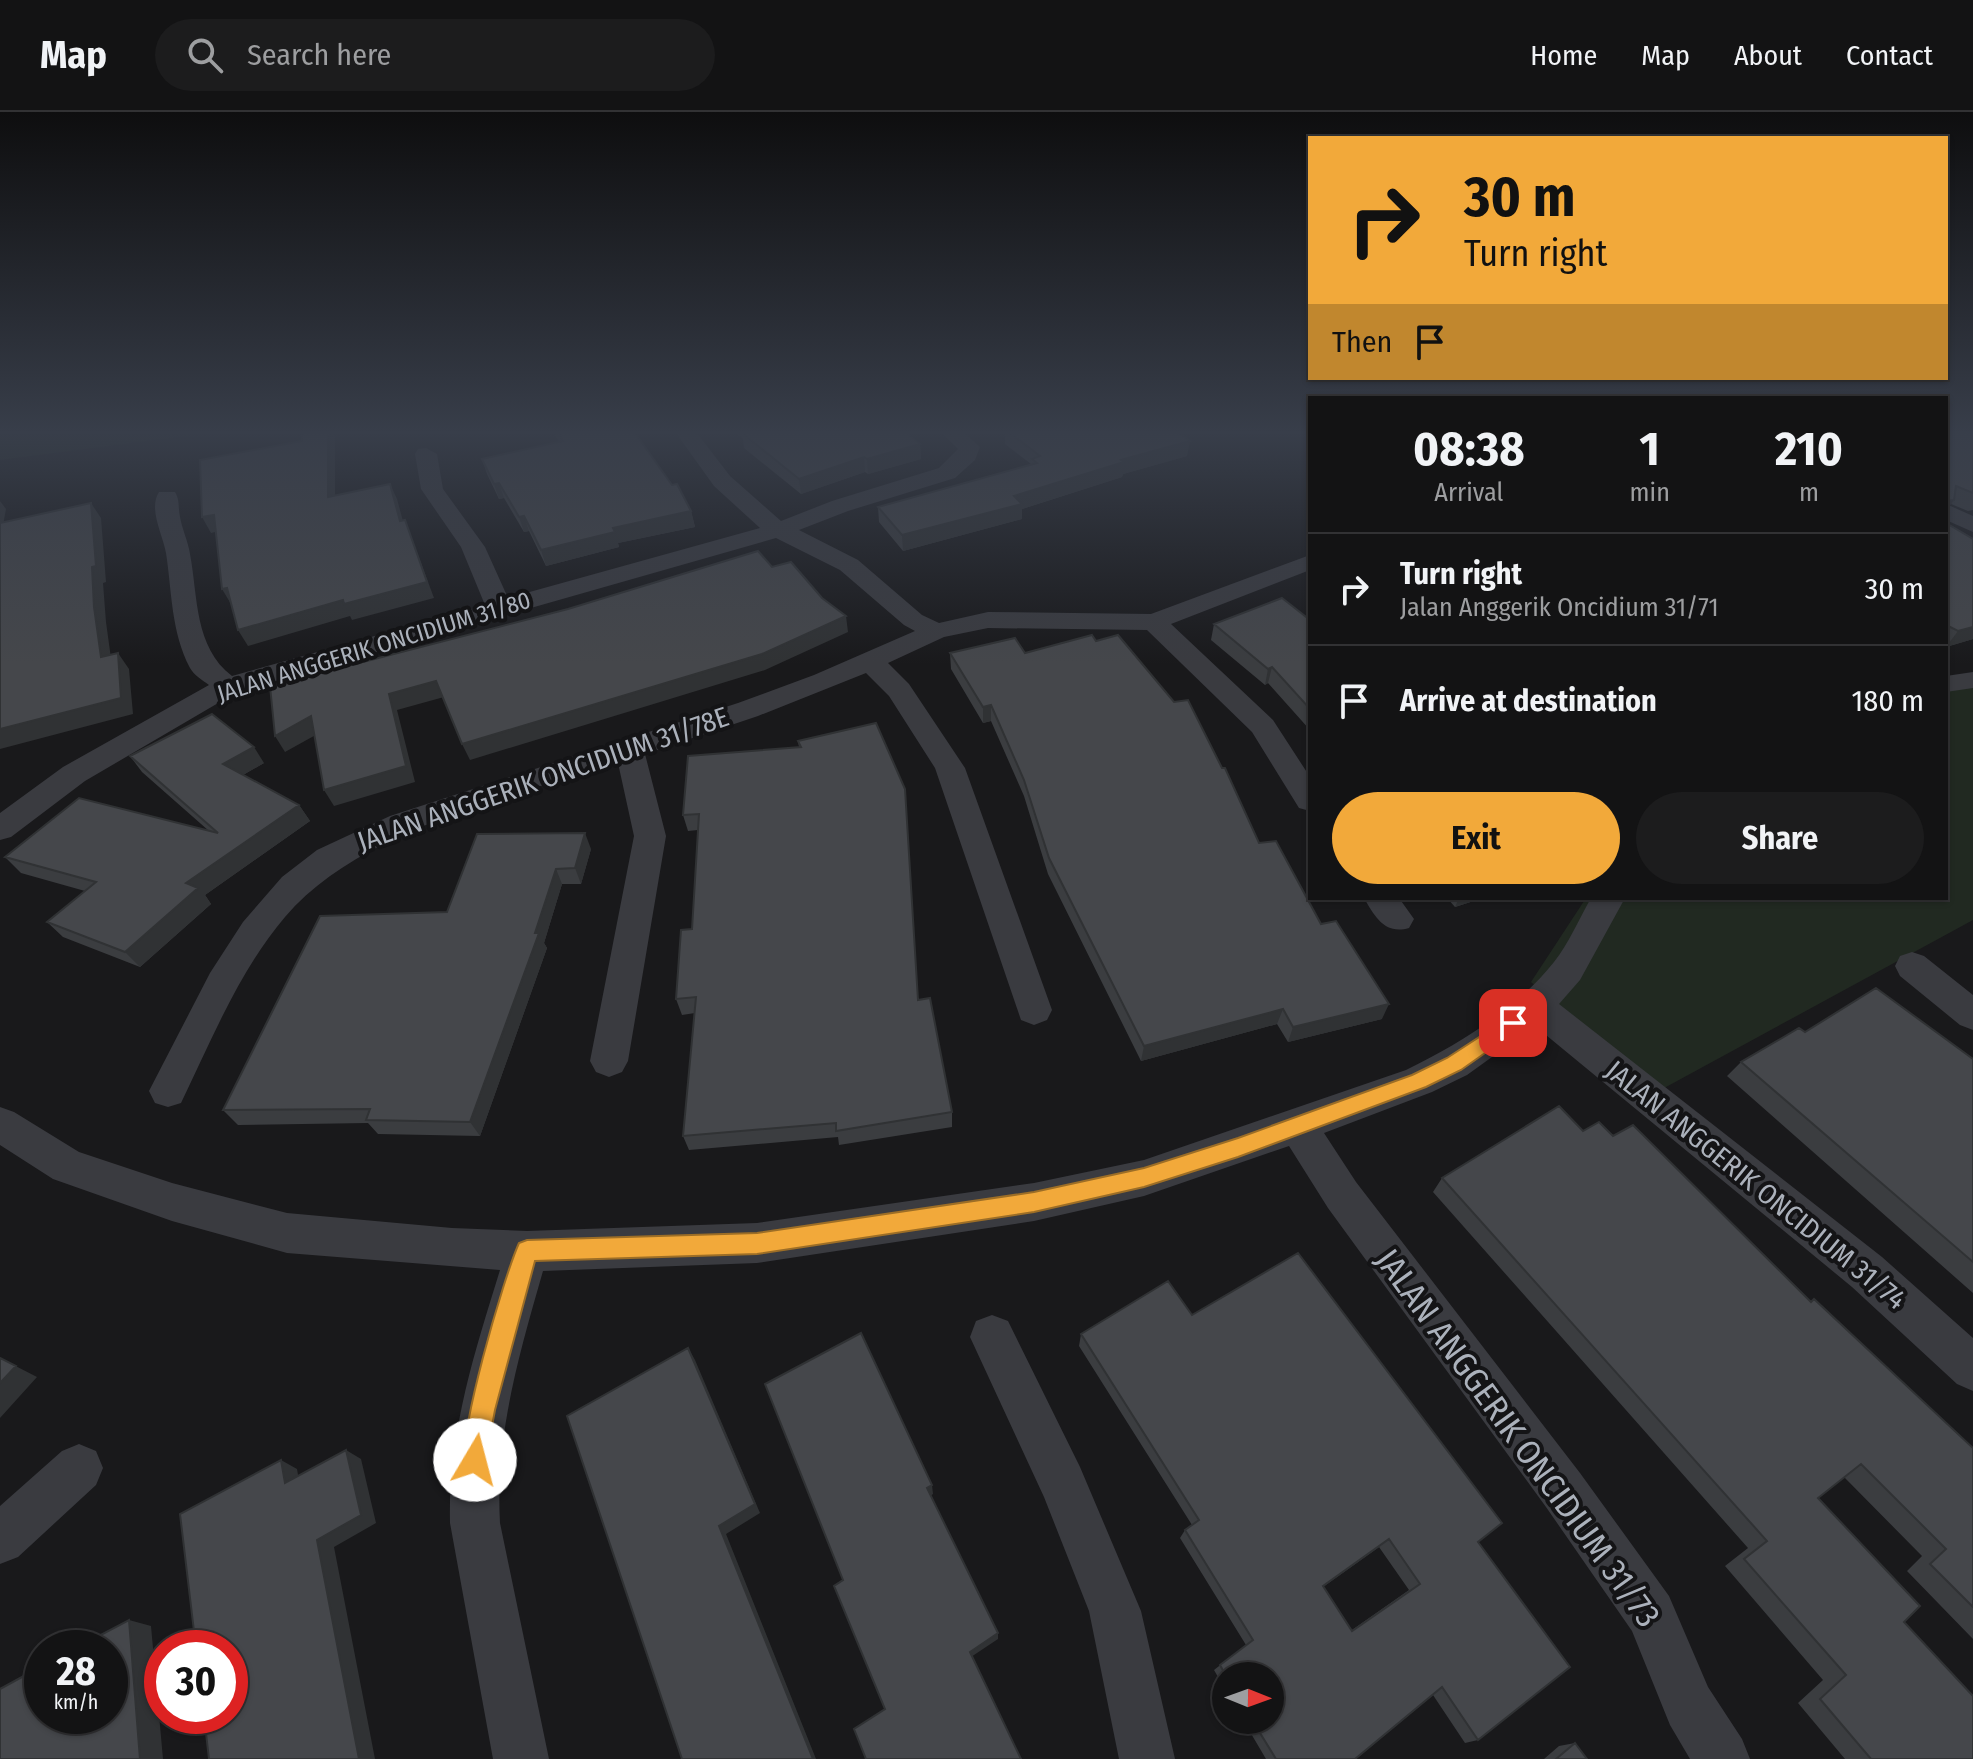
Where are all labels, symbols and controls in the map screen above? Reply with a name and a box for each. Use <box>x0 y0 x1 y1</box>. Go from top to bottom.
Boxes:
search box <box>155 19 715 91</box>
text: Map <box>40 32 107 78</box>
icon: search <box>183 33 227 77</box>
text: Search here <box>247 37 391 73</box>
text: Home <box>1530 39 1597 72</box>
text: Map <box>1641 39 1690 72</box>
text: About <box>1734 39 1802 72</box>
text: Contact <box>1846 39 1933 72</box>
text: 30 m <box>1464 164 1575 231</box>
icon: right <box>1332 168 1436 272</box>
text: Turn right <box>1464 232 1607 276</box>
icon: arrive <box>1408 320 1452 364</box>
text: Then <box>1332 324 1392 360</box>
text: 08:38 <box>1413 420 1524 478</box>
text: 1 <box>1640 420 1660 478</box>
text: 210 <box>1775 420 1843 478</box>
text: Arrival <box>1434 477 1503 508</box>
text: min <box>1630 477 1670 508</box>
text: m <box>1799 477 1819 508</box>
text: Turn right <box>1400 556 1522 592</box>
icon: right <box>1332 567 1376 611</box>
text: 30 m <box>1865 571 1924 607</box>
street label: JALAN ANGGERIK ONCIDIUM 31/80 <box>214 586 534 708</box>
text: Jalan Anggerik Oncidium 31/71 <box>1400 592 1719 623</box>
icon: arrive <box>1332 679 1376 723</box>
text: Arrive at destination <box>1400 683 1657 719</box>
text: 180 m <box>1852 683 1924 719</box>
street label: JALAN ANGGERIK ONCIDIUM 31/78E <box>353 700 733 858</box>
button: Exit <box>1332 792 1620 884</box>
button: Share <box>1636 792 1924 884</box>
pin <box>1479 989 1547 1057</box>
icon: arrive <box>1491 1001 1535 1045</box>
street label: JALAN ANGGERIK ONCIDIUM 31/74 <box>1599 1054 1913 1316</box>
street label: JALAN ANGGERIK ONCIDIUM 31/73 <box>1367 1241 1669 1635</box>
position arrow <box>433 1418 517 1502</box>
speed limit sign: 30 <box>144 1630 248 1734</box>
text: 28 <box>56 1648 96 1696</box>
north arrow <box>1212 1662 1284 1734</box>
map controls <box>1212 1662 1284 1734</box>
text: km/h <box>54 1690 98 1714</box>

